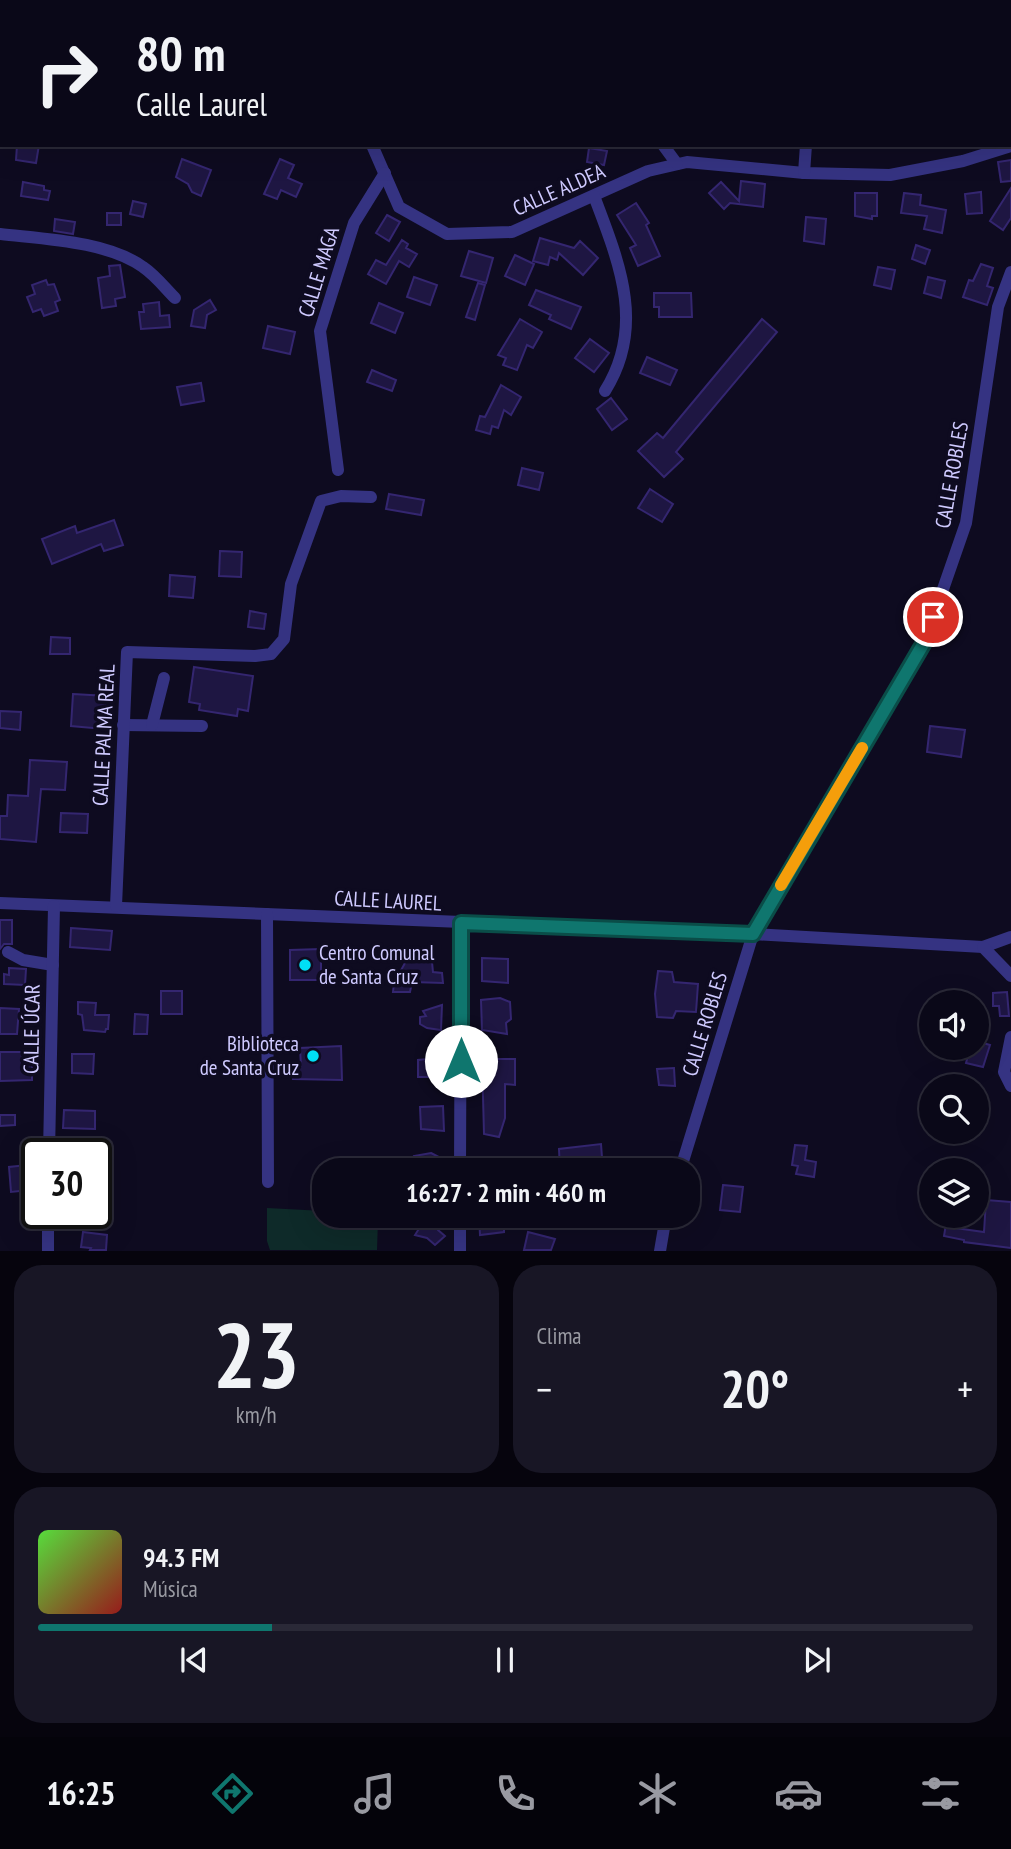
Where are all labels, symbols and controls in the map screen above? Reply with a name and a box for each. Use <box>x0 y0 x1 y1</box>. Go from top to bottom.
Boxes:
text: 80 m <box>136 21 225 85</box>
icon: right <box>21 28 112 119</box>
text: Calle Laurel <box>136 83 267 125</box>
street label: CALLE ALDEA <box>509 157 609 222</box>
street label: CALLE MAGA <box>292 223 345 320</box>
street label: CALLE ROBLES <box>929 420 974 530</box>
pin <box>903 587 963 647</box>
icon: arrive <box>914 598 952 636</box>
street label: CALLE PALMA REAL <box>86 663 121 806</box>
street label: CALLE LAUREL <box>334 884 443 917</box>
place label: Centro Comunal de Santa Cruz <box>319 939 434 990</box>
marker: Centro Comunal de Santa Cruz <box>297 957 313 973</box>
street label: CALLE ROBLES <box>676 968 733 1079</box>
street label: CALLE ÚCAR <box>17 984 46 1074</box>
map controls <box>919 990 989 1228</box>
button: sound <box>919 990 989 1060</box>
position arrow <box>424 1024 498 1098</box>
place label: Biblioteca de Santa Cruz <box>200 1030 299 1081</box>
marker: Biblioteca de Santa Cruz <box>305 1048 321 1064</box>
button: search <box>919 1074 989 1144</box>
speed limit sign: 30 <box>21 1138 112 1229</box>
button: layers <box>919 1158 989 1228</box>
text: 16:27 · 2 min · 460 m <box>406 1176 606 1209</box>
text: 23 <box>213 1295 300 1413</box>
text: Clima <box>537 1321 582 1350</box>
text: 20° <box>720 1355 789 1422</box>
text: − <box>537 1364 552 1413</box>
text: + <box>957 1364 973 1413</box>
text: km/h <box>236 1400 277 1429</box>
text: 94.3 FM <box>143 1541 219 1574</box>
text: Música <box>143 1574 198 1603</box>
icon: previous <box>175 1641 213 1679</box>
icon: pause <box>486 1641 524 1679</box>
icon: next <box>798 1641 836 1679</box>
icon: directions <box>208 1769 257 1818</box>
icon: music <box>350 1769 399 1818</box>
icon: phone <box>491 1769 540 1818</box>
icon: climate <box>633 1769 682 1818</box>
icon: car <box>774 1769 823 1818</box>
icon: filters <box>916 1769 965 1818</box>
text: 16:25 <box>46 1772 115 1814</box>

